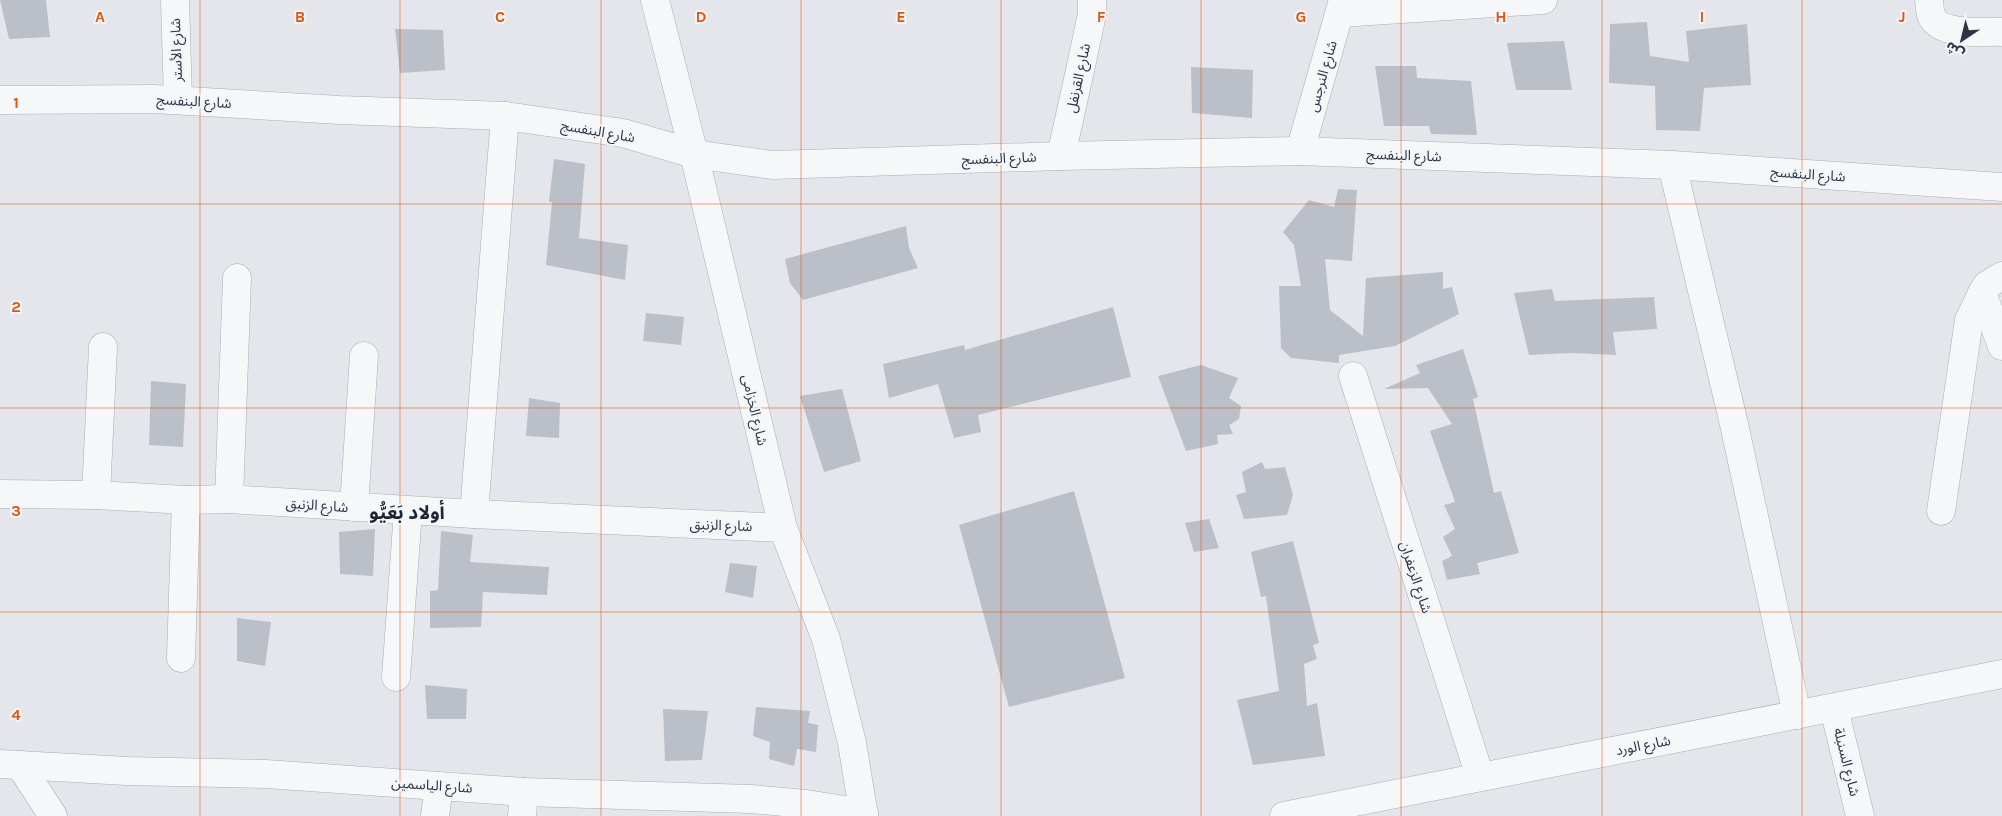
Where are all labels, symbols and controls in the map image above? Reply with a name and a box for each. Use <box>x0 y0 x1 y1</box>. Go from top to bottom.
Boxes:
text: A <box>95 7 105 26</box>
text: B <box>295 7 305 26</box>
text: C <box>495 7 505 26</box>
text: D <box>696 7 707 26</box>
text: E <box>896 7 906 26</box>
text: F <box>1097 7 1106 26</box>
text: G <box>1296 7 1306 26</box>
text: H <box>1495 7 1507 26</box>
text: I <box>1700 7 1704 26</box>
text: J <box>1898 7 1906 26</box>
north arrow <box>1937 15 1987 65</box>
street label: شارع الأستر <box>167 18 188 83</box>
text: ش <box>1942 38 1968 63</box>
street label: شارع النرجس <box>1304 39 1343 114</box>
street label: شارع القرنفل <box>1063 42 1096 115</box>
street label: شارع البنفسج <box>156 91 232 114</box>
text: 1 <box>13 93 19 112</box>
street label: شارع البنفسج <box>559 117 636 148</box>
street label: شارع البنفسج <box>1366 146 1442 167</box>
street label: شارع البنفسج <box>961 149 1037 170</box>
street label: شارع البنفسج <box>1770 163 1846 188</box>
text: 2 <box>11 297 21 316</box>
street label: شارع الخزامى <box>736 373 771 448</box>
street label: شارع الزنبق <box>285 495 349 518</box>
district label: أولاد بَعَيُّو <box>369 499 445 524</box>
text: 3 <box>11 501 21 520</box>
street label: شارع الزنبق <box>689 516 753 537</box>
street label: شارع الزعفران <box>1394 539 1435 616</box>
text: 4 <box>11 705 21 724</box>
street label: شارع السنبلة <box>1828 726 1863 799</box>
street label: شارع الورد <box>1614 732 1672 761</box>
street label: شارع الياسمين <box>391 774 473 799</box>

